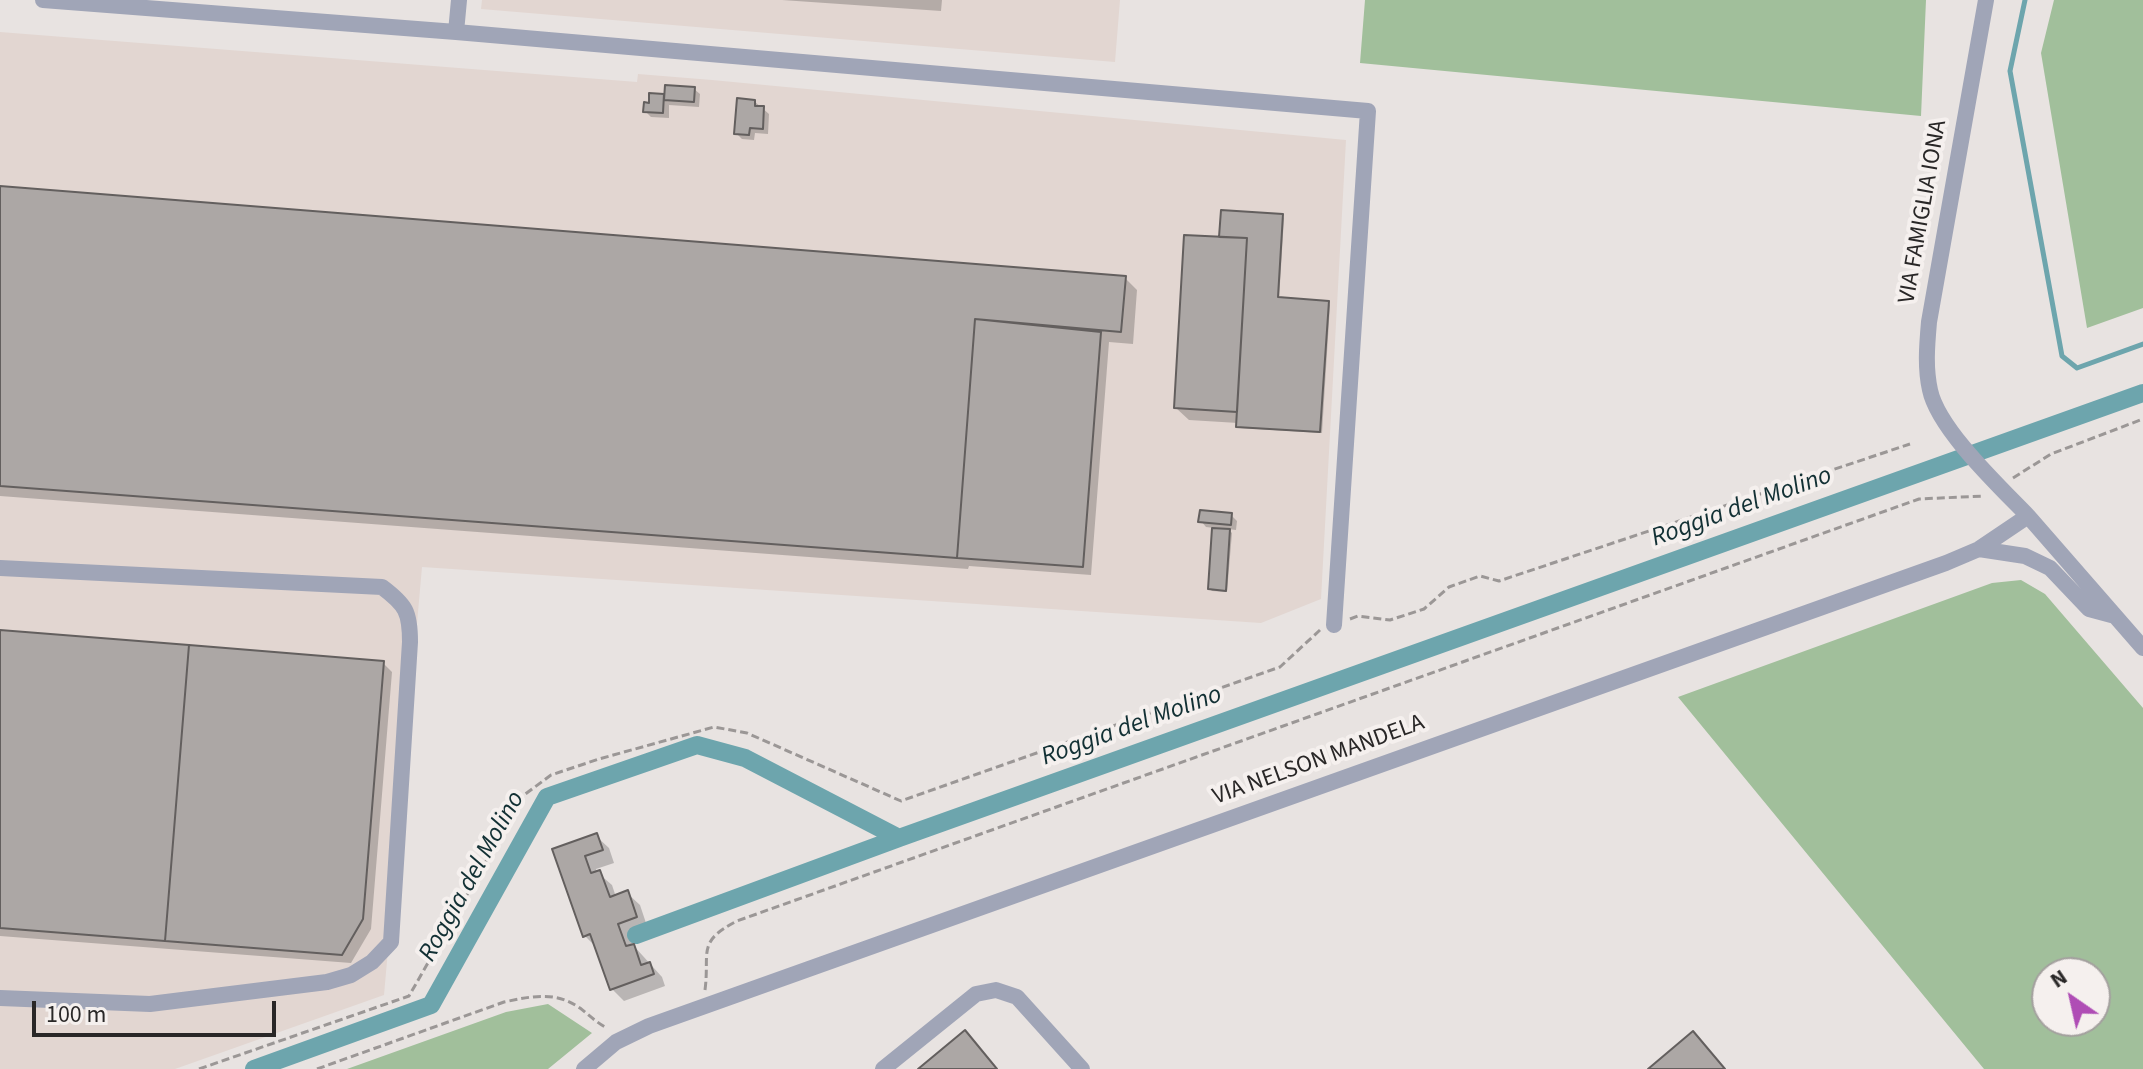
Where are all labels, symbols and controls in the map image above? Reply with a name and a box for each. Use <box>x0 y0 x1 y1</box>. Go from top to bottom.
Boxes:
street label: VIA FAMIGLIA IONA <box>1894 118 1954 306</box>
water label: Roggia del Molino <box>1648 461 1836 555</box>
water label: Roggia del Molino <box>1038 680 1226 774</box>
street label: VIA NELSON MANDELA <box>1209 709 1429 813</box>
water label: Roggia del Molino <box>413 786 533 968</box>
north arrow <box>2031 957 2111 1037</box>
text: N <box>2044 961 2074 996</box>
scale bar <box>36 985 280 1035</box>
text: 100 m <box>46 997 106 1032</box>

